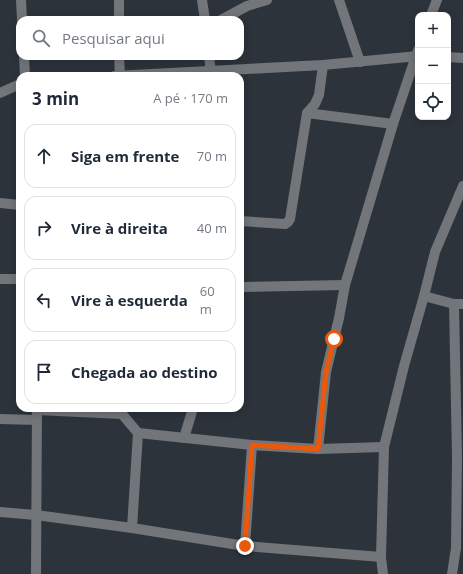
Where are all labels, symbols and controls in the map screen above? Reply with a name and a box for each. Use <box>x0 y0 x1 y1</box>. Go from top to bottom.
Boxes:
map controls <box>415 12 451 120</box>
button: + <box>415 12 451 48</box>
search box <box>16 16 244 60</box>
icon: search <box>30 27 52 49</box>
text: Pesquisar aqui <box>62 28 165 48</box>
button: − <box>415 48 451 84</box>
button: locate <box>415 84 451 120</box>
text: 3 min <box>32 87 79 110</box>
text: A pé · 170 m <box>153 89 228 107</box>
icon: ahead <box>33 145 55 167</box>
text: Siga em frente <box>71 146 179 166</box>
text: 70 m <box>197 147 227 165</box>
icon: right <box>33 217 55 239</box>
text: Vire à direita <box>71 218 168 238</box>
text: 40 m <box>197 219 227 237</box>
text: 60 m <box>200 282 215 318</box>
icon: left <box>33 289 55 311</box>
text: Vire à esquerda <box>71 290 188 310</box>
route start <box>325 330 343 348</box>
icon: arrive <box>33 361 55 383</box>
text: Chegada ao destino <box>71 362 218 382</box>
route end <box>236 537 254 555</box>

